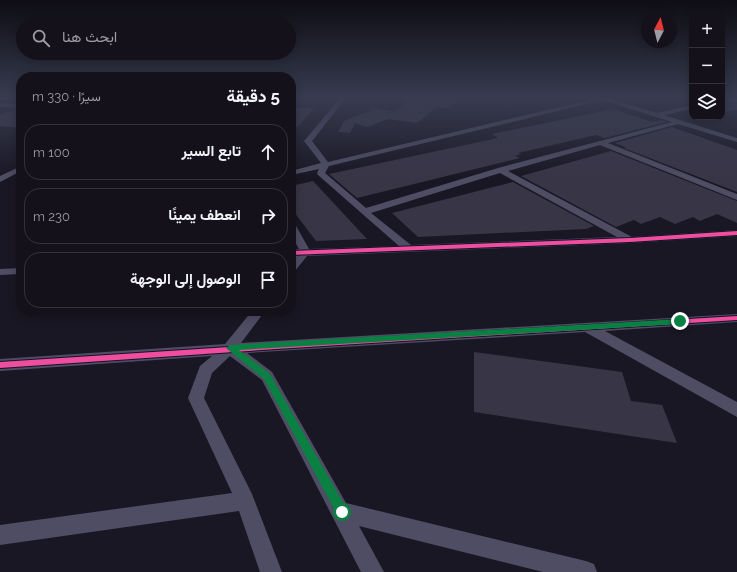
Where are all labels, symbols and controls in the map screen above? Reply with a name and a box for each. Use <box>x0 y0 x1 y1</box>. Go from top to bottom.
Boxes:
north arrow <box>641 12 677 48</box>
map controls <box>689 12 725 120</box>
button: + <box>689 12 725 48</box>
search box <box>16 16 296 60</box>
icon: search <box>30 27 52 49</box>
text: ابحث هنا <box>62 28 117 46</box>
button: − <box>689 48 725 84</box>
button: layers <box>689 84 725 120</box>
text: 5 دقيقة <box>226 86 280 106</box>
text: سيرًا · 330 m <box>32 89 101 104</box>
icon: ahead <box>257 141 279 163</box>
text: تابع السير <box>181 142 241 160</box>
text: 100 m <box>33 145 70 160</box>
icon: right <box>257 205 279 227</box>
text: انعطف يمينًا <box>168 206 241 224</box>
text: 230 m <box>33 209 70 224</box>
icon: arrive <box>257 269 279 291</box>
text: الوصول إلى الوجهة <box>130 270 241 288</box>
route end <box>671 312 689 330</box>
route start <box>333 503 351 521</box>

